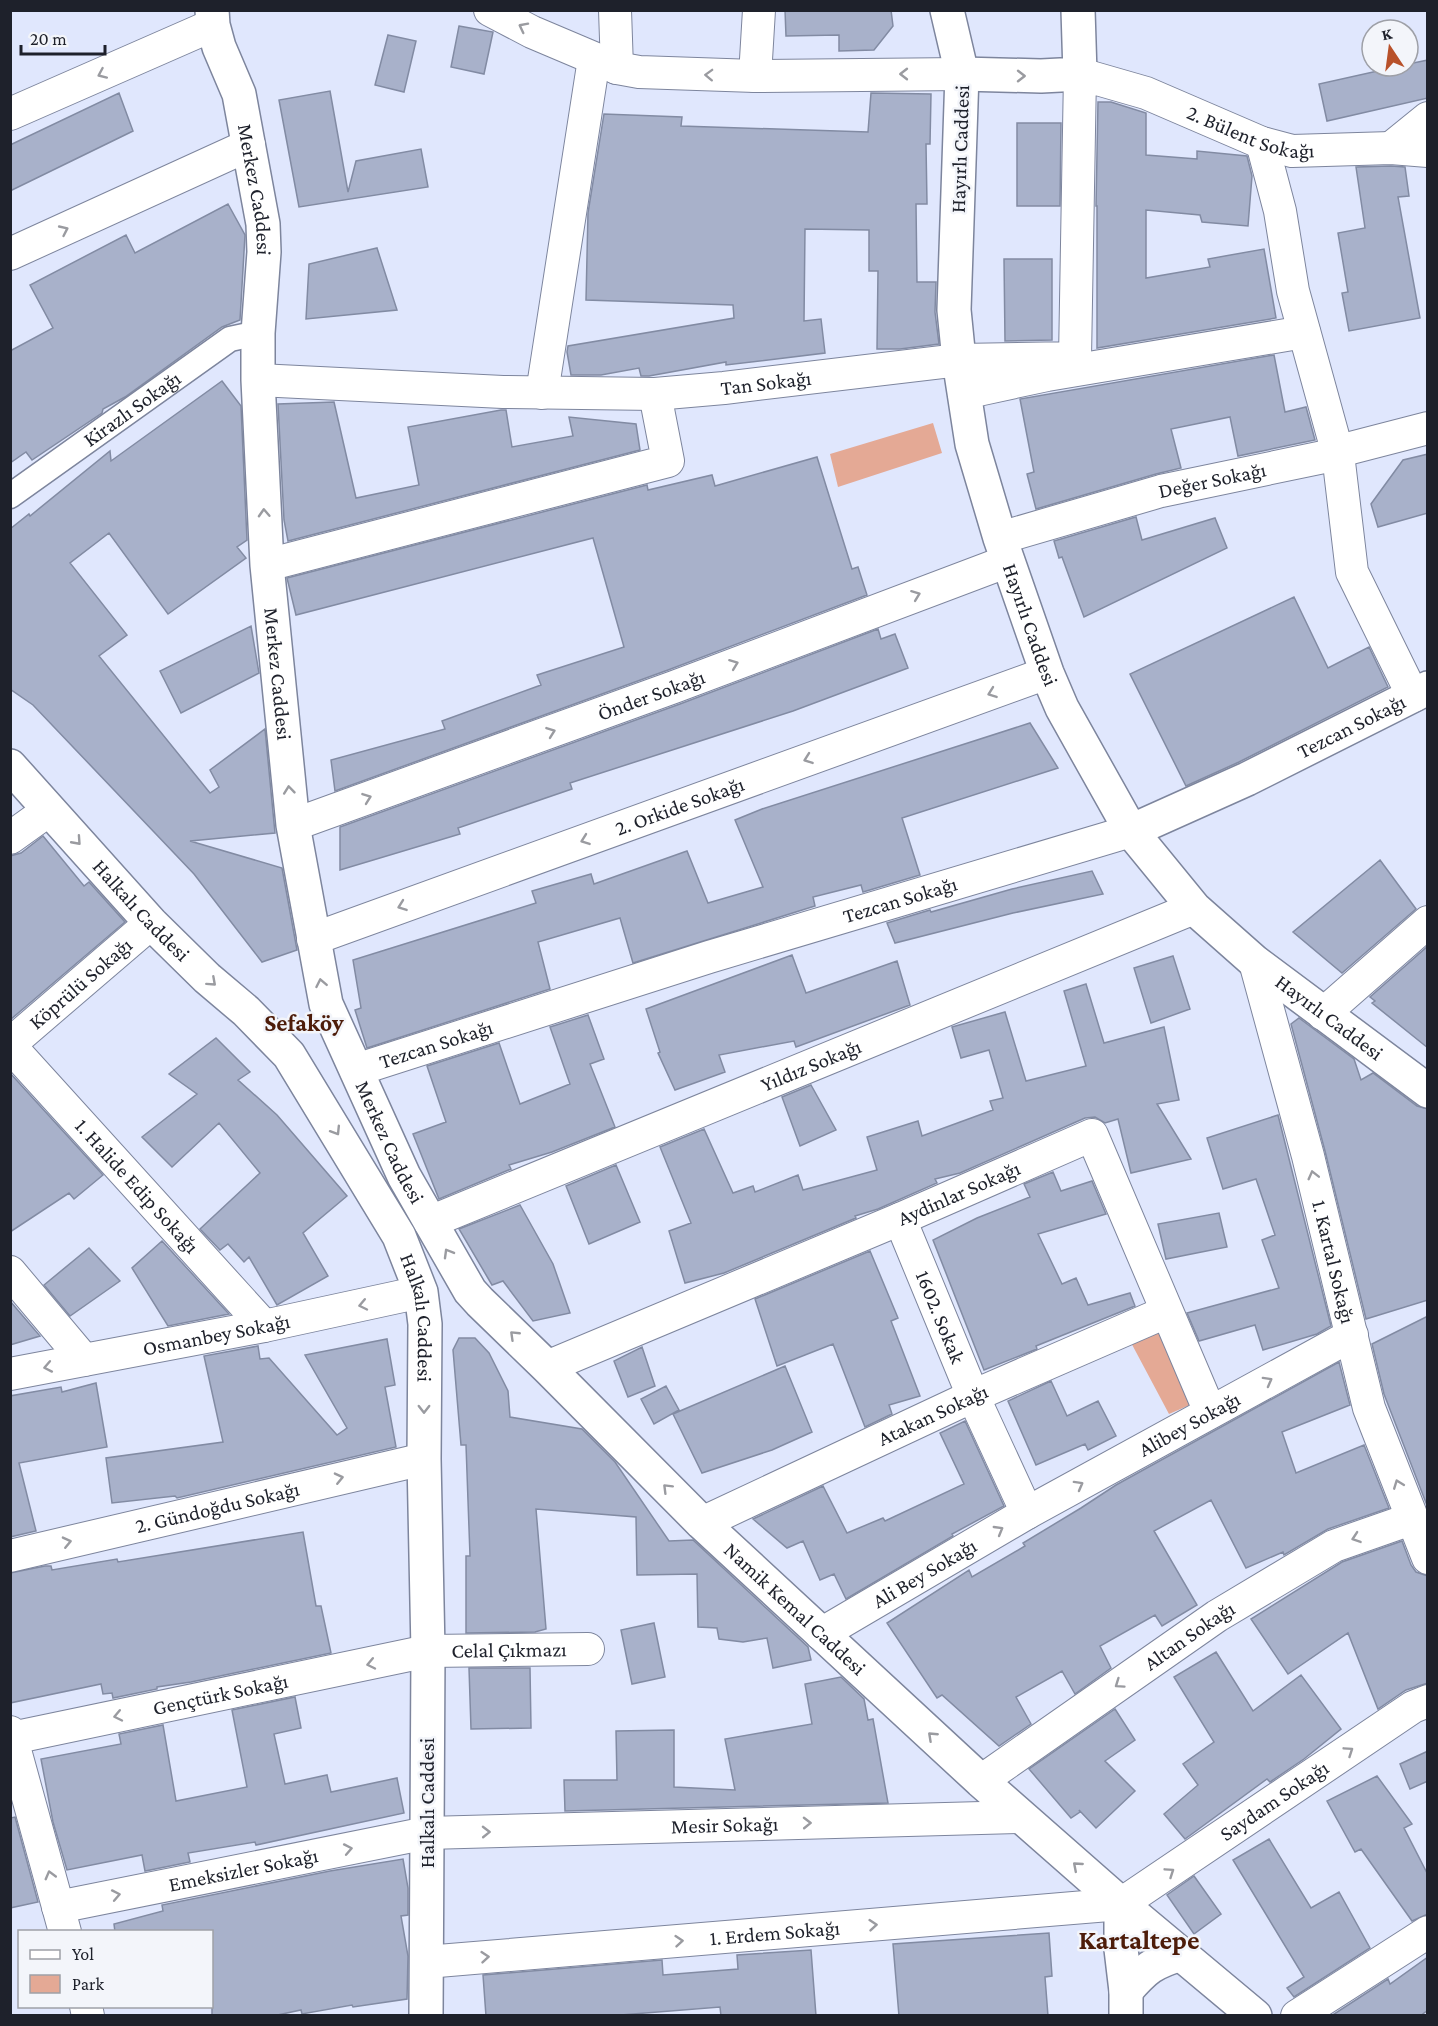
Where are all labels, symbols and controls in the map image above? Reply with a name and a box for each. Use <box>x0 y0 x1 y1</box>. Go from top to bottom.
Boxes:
scale bar <box>21 18 105 56</box>
north arrow <box>1360 18 1420 78</box>
one-way arrow <box>518 23 529 35</box>
text: K <box>1380 24 1394 43</box>
text: 20 m <box>30 29 67 49</box>
one-way arrow <box>97 66 108 78</box>
one-way arrow <box>899 68 908 80</box>
one-way arrow <box>704 69 713 82</box>
one-way arrow <box>1016 70 1025 82</box>
street label: Hayırlı Caddesi <box>946 84 974 213</box>
street label: 2. Bülent Sokağı <box>1183 100 1315 163</box>
street label: Merkez Caddesi <box>233 122 276 257</box>
one-way arrow <box>57 225 68 237</box>
street label: Kirazlı Sokağı <box>79 366 186 452</box>
street label: Tan Sokağı <box>719 366 813 400</box>
street label: Değer Sokağı <box>1156 457 1269 503</box>
one-way arrow <box>257 508 270 517</box>
street label: Hayırlı Caddesi <box>998 560 1063 690</box>
one-way arrow <box>910 590 921 603</box>
street label: Merkez Caddesi <box>259 606 297 742</box>
one-way arrow <box>728 659 739 672</box>
street label: Önder Sokağı <box>594 664 709 726</box>
one-way arrow <box>987 685 997 698</box>
street label: Tezcan Sokağı <box>1293 689 1410 764</box>
one-way arrow <box>545 726 556 739</box>
one-way arrow <box>803 752 814 765</box>
street label: 2. Orkide Sokağı <box>612 772 748 840</box>
one-way arrow <box>283 786 296 795</box>
one-way arrow <box>361 792 372 805</box>
one-way arrow <box>581 833 592 845</box>
one-way arrow <box>70 835 81 845</box>
street label: Halkalı Caddesi <box>88 854 195 967</box>
street label: Tezcan Sokağı <box>840 871 960 928</box>
one-way arrow <box>397 899 408 912</box>
street label: Köprülü Sokağı <box>24 932 137 1034</box>
street label: Hayırlı Caddesi <box>1271 970 1388 1066</box>
one-way arrow <box>205 975 216 986</box>
one-way arrow <box>315 978 328 988</box>
district label: Sefaköy <box>264 1009 344 1036</box>
street label: Tezcan Sokağı <box>376 1015 496 1074</box>
street label: Yıldız Sokağı <box>757 1034 865 1097</box>
street label: Merkez Caddesi <box>350 1077 429 1208</box>
street label: 1. Halide Edip Sokağı <box>70 1114 204 1258</box>
one-way arrow <box>328 1125 340 1135</box>
street label: Aydinlar Sokağı <box>894 1156 1024 1231</box>
one-way arrow <box>1307 1170 1320 1180</box>
street label: 1. Kartal Sokağı <box>1307 1198 1360 1327</box>
one-way arrow <box>444 1249 456 1259</box>
street label: Halkalı Caddesi <box>395 1250 437 1383</box>
street label: 1602. Sokak <box>911 1267 970 1367</box>
one-way arrow <box>359 1297 369 1310</box>
street label: Osmanbey Sokağı <box>141 1309 293 1361</box>
one-way arrow <box>511 1331 521 1342</box>
one-way arrow <box>44 1360 54 1373</box>
one-way arrow <box>1262 1377 1272 1388</box>
street label: Atakan Sokağı <box>874 1379 992 1451</box>
street label: Alibey Sokağı <box>1134 1386 1245 1462</box>
one-way arrow <box>418 1404 430 1413</box>
one-way arrow <box>334 1473 344 1486</box>
street label: 2. Gündoğdu Sokağı <box>133 1476 302 1538</box>
one-way arrow <box>1393 1479 1405 1490</box>
one-way arrow <box>1072 1481 1083 1492</box>
one-way arrow <box>663 1484 674 1494</box>
one-way arrow <box>992 1526 1003 1537</box>
one-way arrow <box>1351 1531 1362 1543</box>
street label: Ali Bey Sokağı <box>868 1533 981 1613</box>
one-way arrow <box>62 1537 72 1550</box>
street label: Namik Kemal Caddesi <box>719 1538 871 1681</box>
street label: Altan Sokağı <box>1139 1596 1239 1675</box>
street label: Celal Çıkmazı <box>451 1637 567 1663</box>
one-way arrow <box>366 1657 376 1670</box>
street label: Gençtürk Sokağı <box>151 1668 291 1720</box>
one-way arrow <box>1115 1677 1126 1688</box>
one-way arrow <box>114 1709 124 1722</box>
one-way arrow <box>928 1732 939 1743</box>
street label: Halkalı Caddesi <box>415 1737 439 1868</box>
one-way arrow <box>1342 1747 1353 1758</box>
street label: Saydam Sokağı <box>1215 1755 1333 1846</box>
street label: Mesir Sokağı <box>671 1812 779 1838</box>
one-way arrow <box>802 1817 811 1830</box>
one-way arrow <box>481 1825 490 1838</box>
street label: Emeksizler Sokağı <box>166 1843 321 1897</box>
one-way arrow <box>343 1843 353 1856</box>
one-way arrow <box>1073 1862 1084 1873</box>
one-way arrow <box>1163 1868 1174 1879</box>
one-way arrow <box>44 1870 57 1880</box>
one-way arrow <box>110 1889 120 1902</box>
street label: 1. Erdem Sokağı <box>709 1915 841 1950</box>
one-way arrow <box>869 1919 878 1932</box>
district label: Kartaltepe <box>1079 1925 1199 1955</box>
legend <box>18 1930 213 2008</box>
one-way arrow <box>674 1935 684 1948</box>
text: Yol <box>72 1944 94 1964</box>
one-way arrow <box>480 1951 489 1964</box>
text: Park <box>72 1974 104 1994</box>

